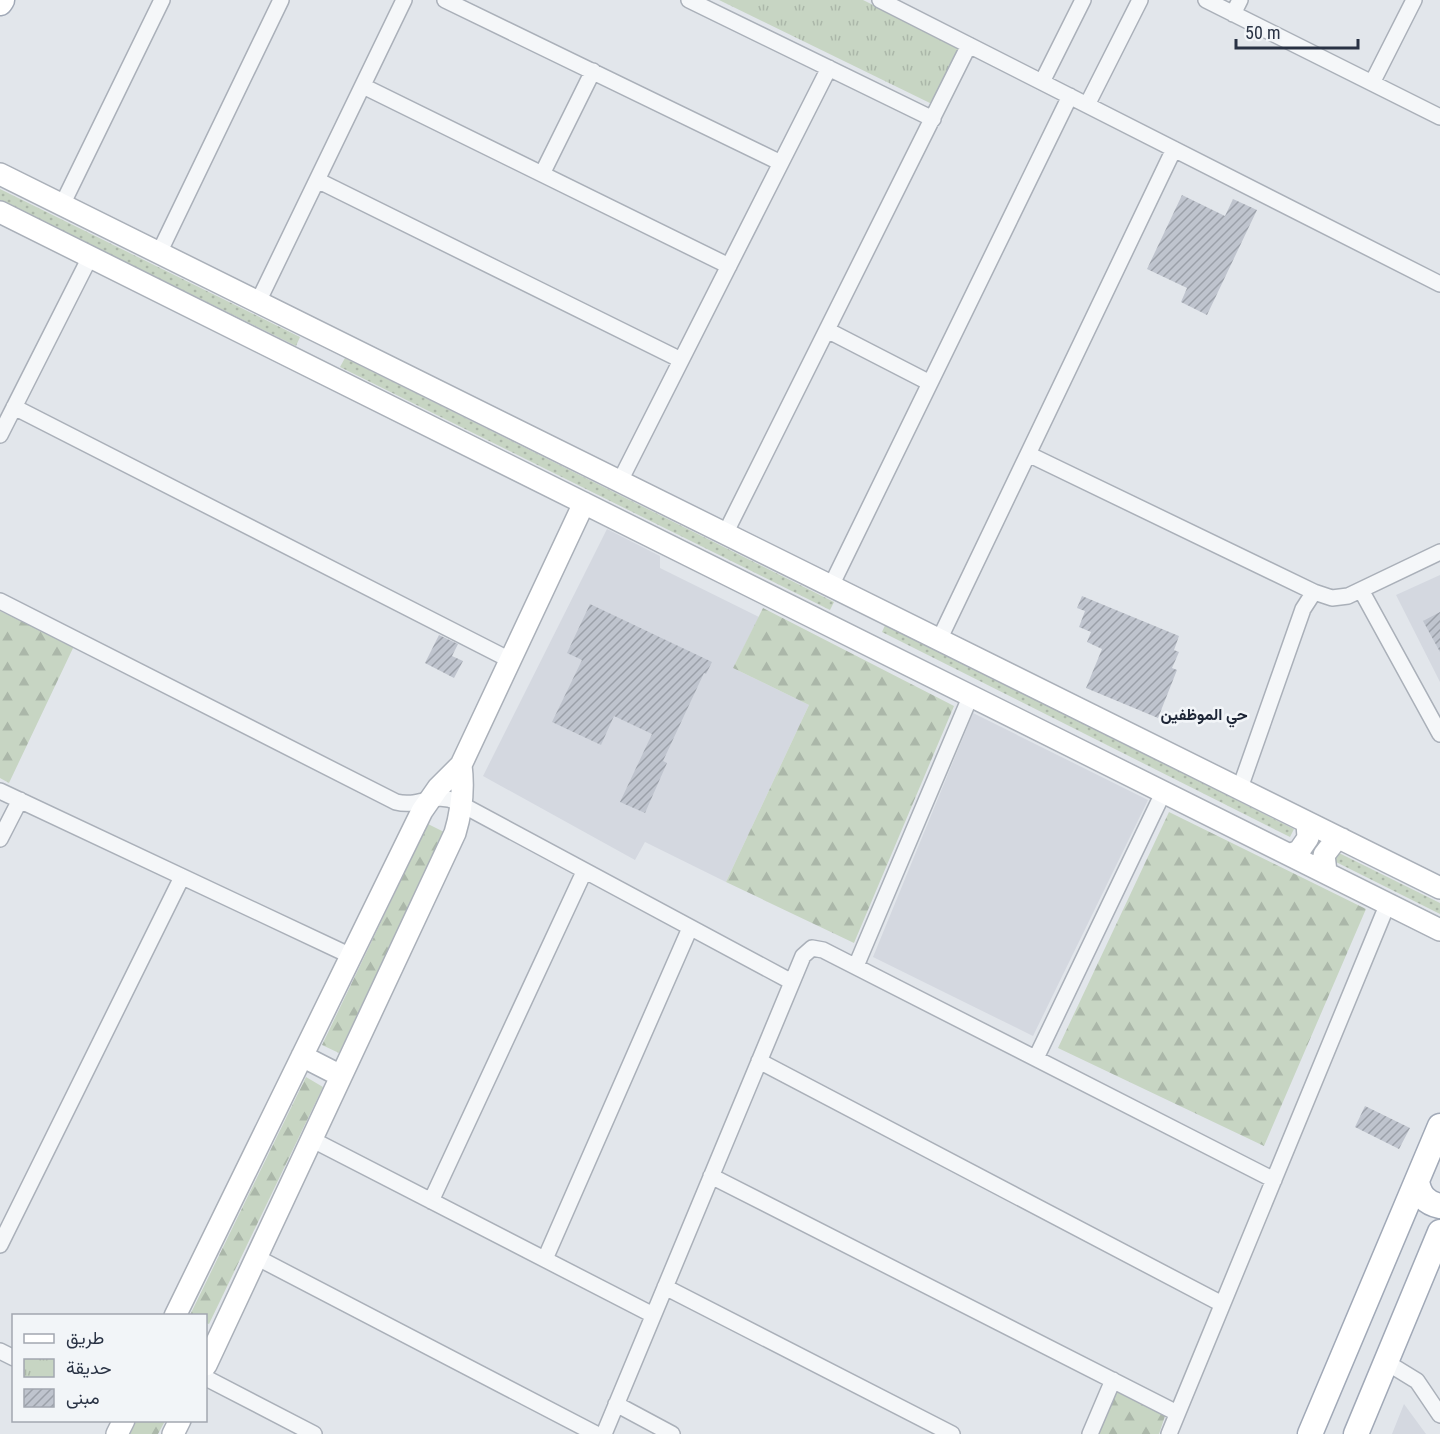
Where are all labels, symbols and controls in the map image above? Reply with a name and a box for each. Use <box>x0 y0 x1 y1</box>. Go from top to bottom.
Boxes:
scale bar <box>1236 12 1358 50</box>
text: 50 m <box>1245 22 1280 43</box>
district label: حي الموظفين <box>1160 705 1248 728</box>
legend <box>12 1314 207 1422</box>
text: طريق <box>66 1327 104 1349</box>
text: حديقة <box>66 1357 112 1378</box>
text: مبنى <box>66 1387 100 1409</box>

